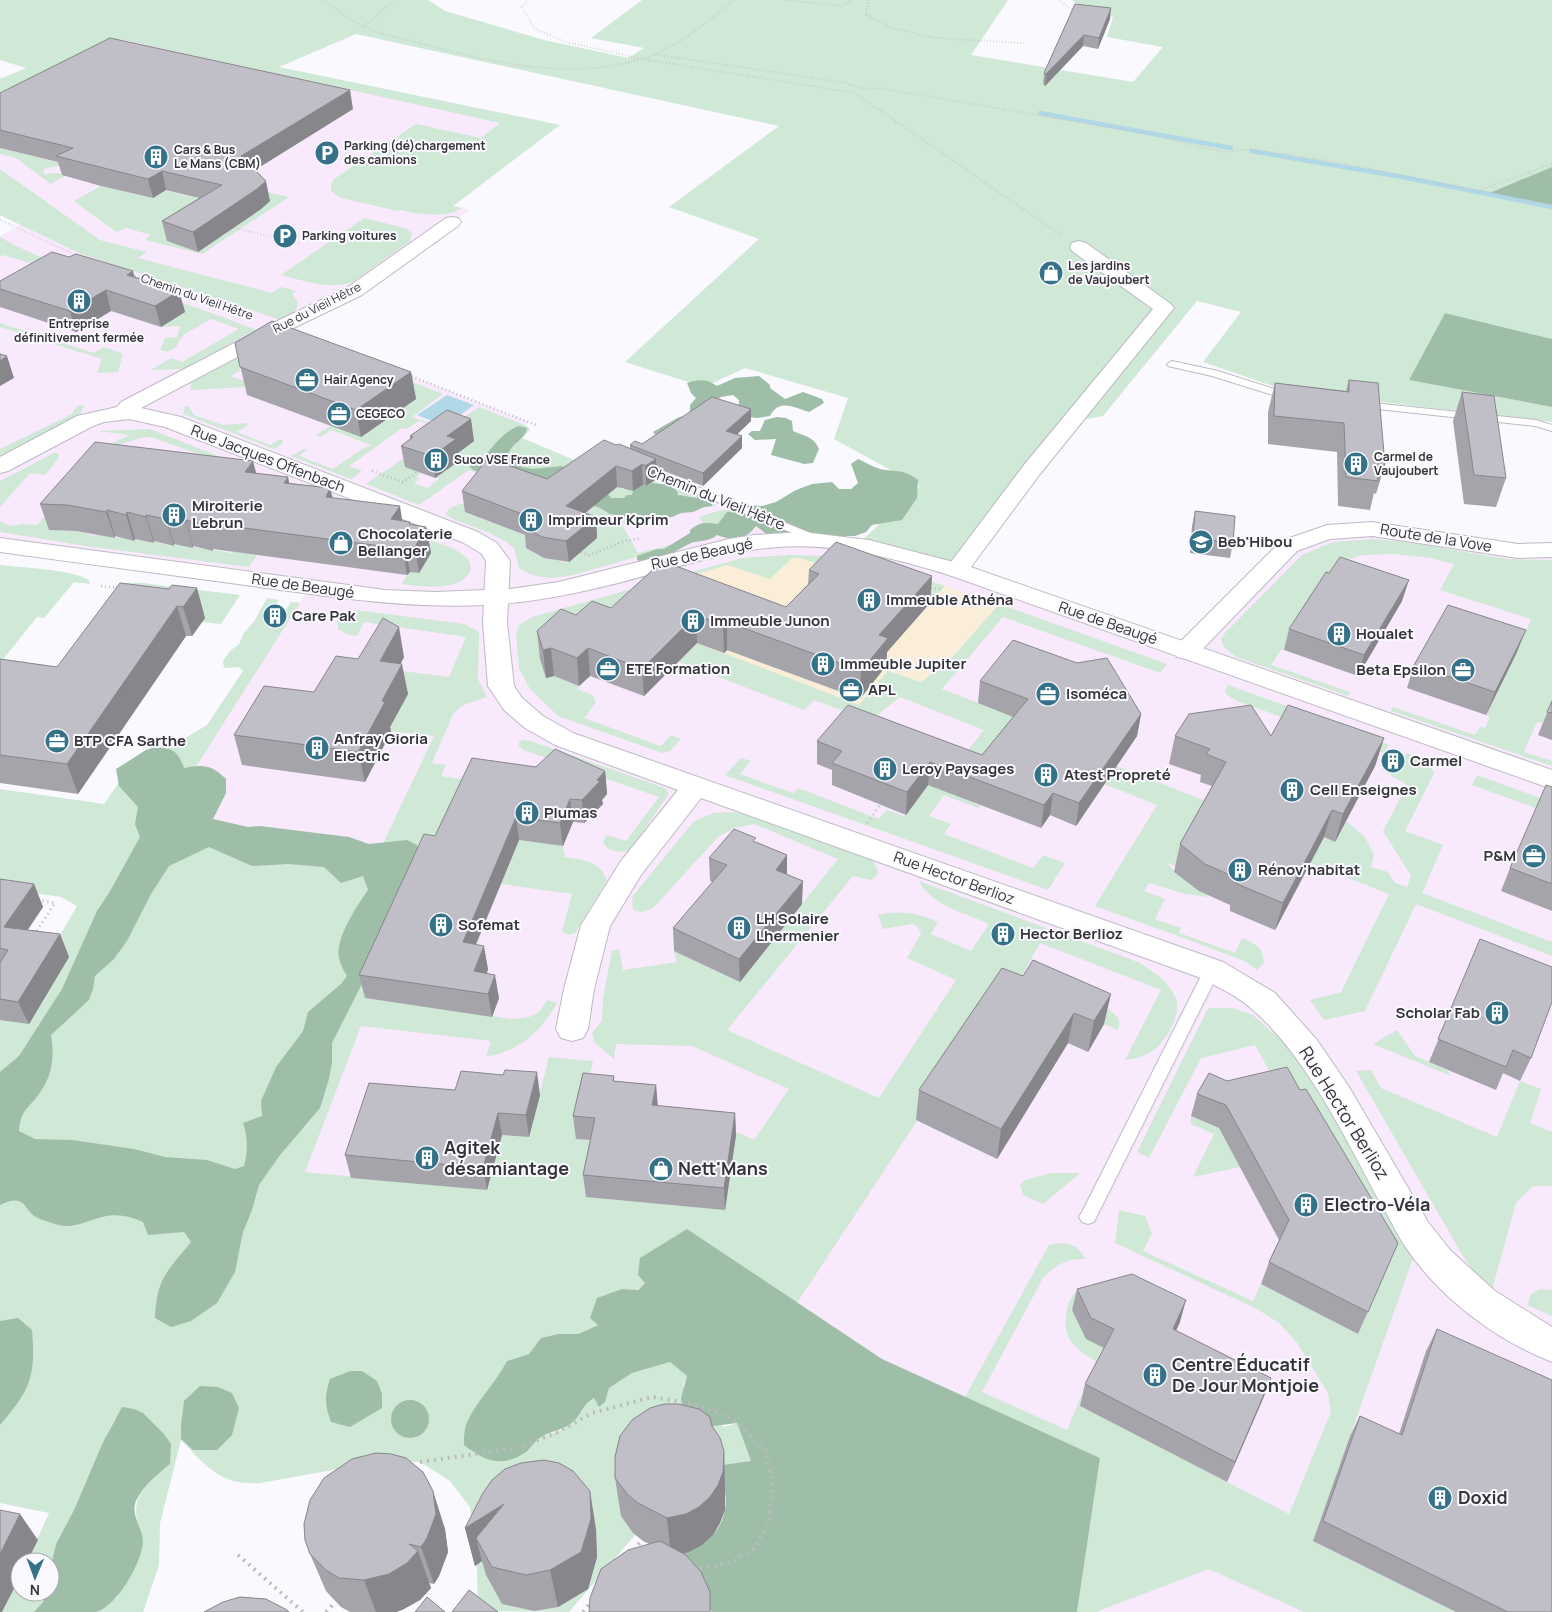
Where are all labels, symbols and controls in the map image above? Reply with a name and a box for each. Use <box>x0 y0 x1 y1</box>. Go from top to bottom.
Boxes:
place label: Parking (dé)chargement des camions <box>344 137 486 168</box>
parking icon: Parking (dé)chargement des camions <box>314 140 340 166</box>
place label: Cars & Bus Le Mans (CBM) <box>174 141 261 172</box>
building icon: Cars & Bus Le Mans (CBM) <box>143 144 169 170</box>
parking icon: Parking voitures <box>272 223 298 249</box>
place label: Parking voitures <box>302 227 397 244</box>
place label: Les jardins de Vaujoubert <box>1068 257 1150 288</box>
shop icon: Les jardins de Vaujoubert <box>1038 260 1064 286</box>
street label: Chemin du Vieil Hêtre <box>139 269 256 324</box>
street label: Rue du Vieil Hêtre <box>270 278 364 337</box>
building icon: Entreprise définitivement fermée <box>66 288 92 314</box>
place label: Entreprise définitivement fermée <box>14 315 144 346</box>
office icon: Hair Agency <box>294 367 320 393</box>
place label: Hair Agency <box>324 371 394 388</box>
office icon: CEGECO <box>326 401 352 427</box>
place label: CEGECO <box>356 405 405 422</box>
street label: Rue Jacques Offenbach <box>188 419 348 498</box>
building icon: Suco VSE France <box>423 447 449 473</box>
place label: Carmel de Vaujoubert <box>1374 448 1439 479</box>
place label: Suco VSE France <box>454 451 550 468</box>
building icon: Carmel de Vaujoubert <box>1343 451 1369 477</box>
street label: Chemin du Vieil Hêtre <box>644 460 789 535</box>
place label: Miroiterie Lebrun <box>192 495 263 533</box>
building icon: Miroiterie Lebrun <box>161 502 187 528</box>
building icon: Imprimeur Kprim <box>518 507 544 533</box>
place label: Imprimeur Kprim <box>548 509 669 530</box>
street label: Route de la Vove <box>1379 518 1494 557</box>
place label: Chocolaterie Bellanger <box>358 523 453 561</box>
school or university icon: Beb'Hibou <box>1188 529 1214 555</box>
shop icon: Chocolaterie Bellanger <box>328 530 354 556</box>
place label: Beb'Hibou <box>1218 531 1292 552</box>
street label: Rue de Beaugé <box>649 532 755 575</box>
street label: Rue de Beaugé <box>250 568 356 603</box>
building icon: Immeuble Athéna <box>856 587 882 613</box>
place label: Immeuble Athéna <box>886 589 1013 610</box>
street label: Rue de Beaugé <box>1056 596 1161 649</box>
building icon: Care Pak <box>262 603 288 629</box>
place label: Care Pak <box>292 605 357 626</box>
building icon: Immeuble Junon <box>680 608 706 634</box>
place label: Immeuble Junon <box>710 610 830 631</box>
building icon: Houalet <box>1326 621 1352 647</box>
place label: Houalet <box>1356 623 1414 644</box>
building icon: Immeuble Jupiter <box>810 651 836 677</box>
place label: Immeuble Jupiter <box>840 653 966 674</box>
office icon: ETE Formation <box>595 656 621 682</box>
office icon: Beta Epsilon <box>1450 657 1476 683</box>
place label: ETE Formation <box>626 658 730 679</box>
place label: Beta Epsilon <box>1356 659 1446 680</box>
office icon: APL <box>838 677 864 703</box>
place label: APL <box>868 679 896 700</box>
office icon: Isoméca <box>1035 681 1061 707</box>
place label: Isoméca <box>1066 683 1127 704</box>
office icon: BTP CFA Sarthe <box>44 728 70 754</box>
place label: Anfray Gioria Electric <box>334 728 428 766</box>
place label: BTP CFA Sarthe <box>74 730 186 751</box>
building icon: Anfray Gioria Electric <box>304 735 330 761</box>
building icon: Carmel <box>1380 748 1406 774</box>
place label: Carmel <box>1410 750 1462 771</box>
building icon: Leroy Paysages <box>872 756 898 782</box>
place label: Leroy Paysages <box>902 758 1014 779</box>
building icon: Atest Propreté <box>1033 762 1059 788</box>
place label: Atest Propreté <box>1064 764 1171 785</box>
building icon: Cell Enseignes <box>1279 777 1305 803</box>
place label: Cell Enseignes <box>1310 779 1417 800</box>
building icon: Plumas <box>514 800 540 826</box>
place label: Plumas <box>544 802 597 823</box>
office icon: P&M <box>1521 843 1547 869</box>
place label: P&M <box>1484 845 1516 866</box>
street label: Rue Hector Berlioz <box>891 846 1018 909</box>
building icon: Rénov'habitat <box>1227 857 1253 883</box>
place label: Rénov'habitat <box>1258 859 1360 880</box>
place label: LH Solaire Lhermenier <box>756 908 839 946</box>
building icon: Sofemat <box>428 912 454 938</box>
place label: Sofemat <box>458 914 520 935</box>
building icon: LH Solaire Lhermenier <box>726 915 752 941</box>
building icon: Hector Berlioz <box>990 921 1016 947</box>
place label: Hector Berlioz <box>1020 923 1123 944</box>
building icon: Scholar Fab <box>1484 1000 1510 1026</box>
place label: Scholar Fab <box>1396 1002 1480 1023</box>
street label: Rue Hector Berlioz <box>1294 1041 1396 1184</box>
place label: Agitek désamiantage <box>444 1135 569 1180</box>
building icon: Agitek désamiantage <box>414 1145 440 1171</box>
shop icon: Nett'Mans <box>648 1156 674 1182</box>
place label: Nett'Mans <box>678 1156 768 1180</box>
building icon: Electro-Véla <box>1293 1192 1319 1218</box>
place label: Electro-Véla <box>1324 1192 1430 1216</box>
place label: Centre Éducatif De Jour Montjoie <box>1172 1352 1319 1397</box>
building icon: Centre Éducatif De Jour Montjoie <box>1142 1362 1168 1388</box>
building icon: Doxid <box>1427 1485 1453 1511</box>
place label: Doxid <box>1458 1485 1508 1509</box>
north arrow <box>10 1552 60 1602</box>
text: N <box>30 1581 40 1600</box>

